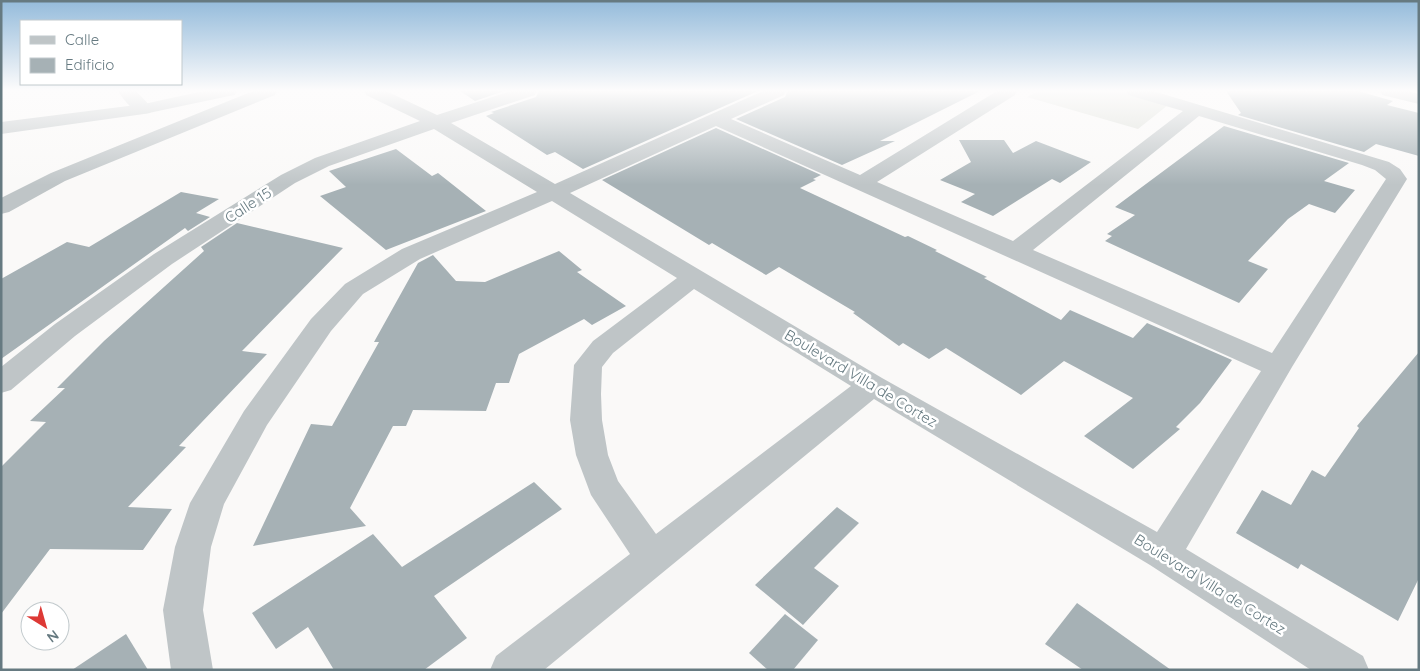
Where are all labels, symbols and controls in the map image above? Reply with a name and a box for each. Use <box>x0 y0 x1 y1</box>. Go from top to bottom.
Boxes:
legend <box>20 20 182 85</box>
text: Calle <box>65 30 99 49</box>
text: Edificio <box>65 55 114 74</box>
street label: Calle 15 <box>221 183 275 227</box>
street label: Boulevard Villa de Cortez <box>781 325 941 431</box>
street label: Boulevard Villa de Cortez <box>1131 530 1289 638</box>
north arrow <box>20 601 70 651</box>
text: N <box>43 626 62 647</box>

